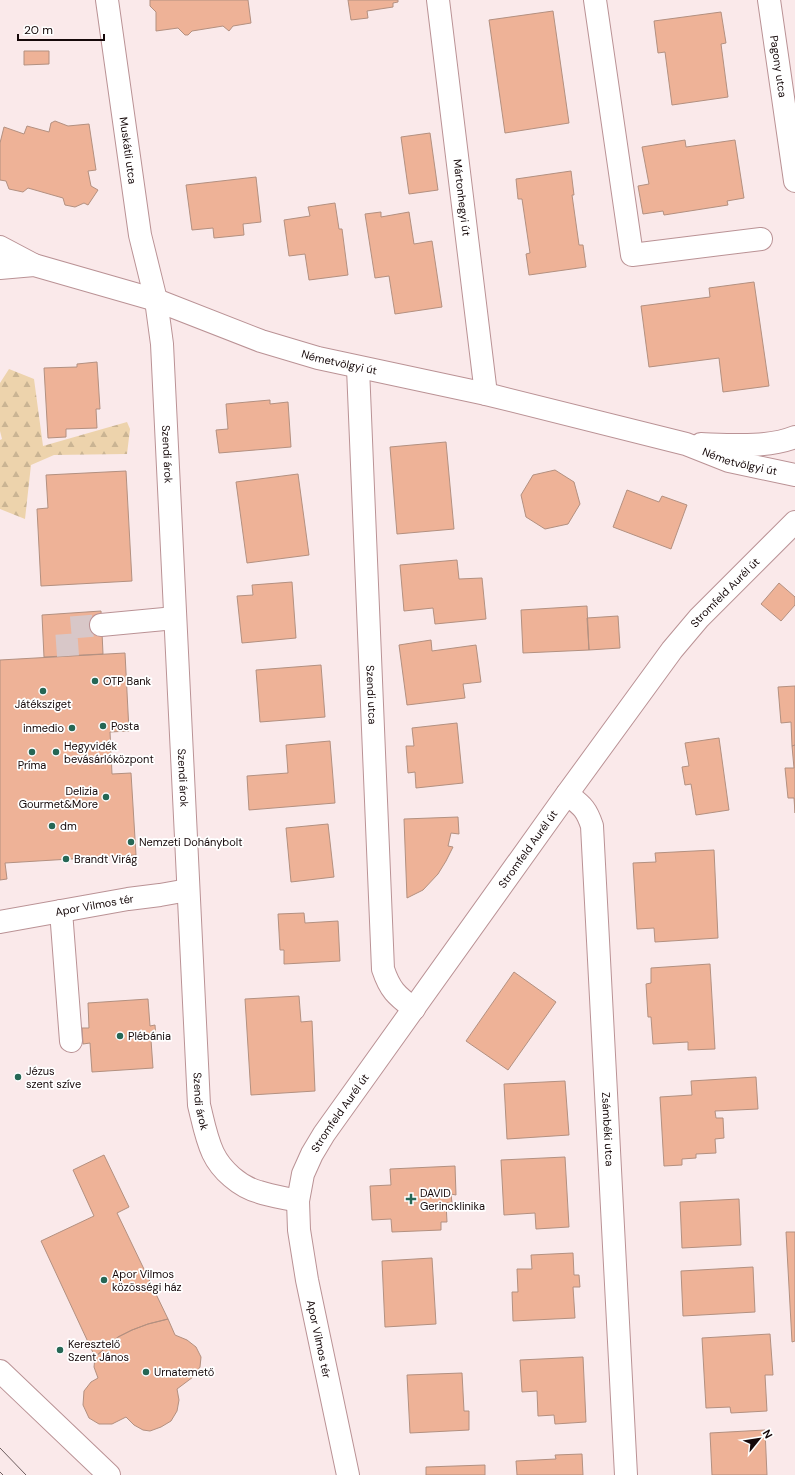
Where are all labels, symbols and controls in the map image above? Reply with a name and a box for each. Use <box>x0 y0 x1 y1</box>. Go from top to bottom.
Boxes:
scale bar <box>18 16 104 42</box>
text: 20 m <box>24 22 53 38</box>
street label: Pagony utca <box>767 34 790 98</box>
street label: Muskátli utca <box>117 116 140 185</box>
street label: Mártonhegyi út <box>450 158 474 237</box>
street label: Németvölgyi út <box>300 346 378 377</box>
street label: Szendi árok <box>159 425 176 484</box>
street label: Németvölgyi út <box>700 444 778 478</box>
street label: Stromfeld Aurél út <box>687 555 762 630</box>
street label: Szendi utca <box>363 665 380 725</box>
place label: OTP Bank <box>103 674 152 688</box>
marker: OTP Bank <box>90 676 100 686</box>
marker: Játéksziget <box>38 686 48 696</box>
place label: Játéksziget <box>15 697 71 711</box>
place label: Posta <box>111 719 139 733</box>
place label: inmedio <box>23 721 64 735</box>
marker: Posta <box>98 721 108 731</box>
marker: inmedio <box>67 723 77 733</box>
place label: Hegyvidék bevásárlóközpont <box>64 739 154 766</box>
marker: Príma <box>27 747 37 757</box>
marker: Hegyvidék bevásárlóközpont <box>51 747 61 757</box>
street label: Szendi árok <box>175 748 192 808</box>
place label: Príma <box>18 758 46 772</box>
place label: Delizia Gourmet&More <box>19 784 98 811</box>
marker: Delizia Gourmet&More <box>101 792 111 802</box>
street label: Stromfeld Aurél út <box>495 807 560 891</box>
place label: dm <box>60 819 77 833</box>
marker: dm <box>47 821 57 831</box>
place label: Nemzeti Dohánybolt <box>139 835 242 849</box>
marker: Nemzeti Dohánybolt <box>126 837 136 847</box>
place label: Brandt Virág <box>74 852 137 866</box>
marker: Brandt Virág <box>61 854 71 864</box>
street label: Apor Vilmos tér <box>54 891 135 919</box>
place label: Plébánia <box>128 1029 171 1043</box>
marker: Plébánia <box>115 1031 125 1041</box>
place label: Jézus szent szíve <box>26 1064 81 1091</box>
street label: Stromfeld Aurél út <box>308 1071 372 1155</box>
marker: Jézus szent szíve <box>13 1072 23 1082</box>
street label: Szendi árok <box>190 1072 212 1132</box>
street label: Zsámbéki utca <box>599 1092 617 1167</box>
place label: DAVID Gerincklinika <box>420 1186 485 1213</box>
marker: DAVID Gerincklinika <box>405 1193 417 1205</box>
place label: Apor Vilmos közösségi ház <box>112 1267 182 1294</box>
marker: Apor Vilmos közösségi ház <box>99 1275 109 1285</box>
street label: Apor Vilmos tér <box>304 1299 334 1379</box>
place label: Keresztelő Szent János <box>68 1337 129 1364</box>
marker: Keresztelő Szent János <box>55 1345 65 1355</box>
place label: Urnatemető <box>154 1365 214 1379</box>
marker: Urnatemető <box>141 1367 151 1377</box>
north arrow <box>739 1419 779 1459</box>
text: N <box>760 1427 776 1441</box>

